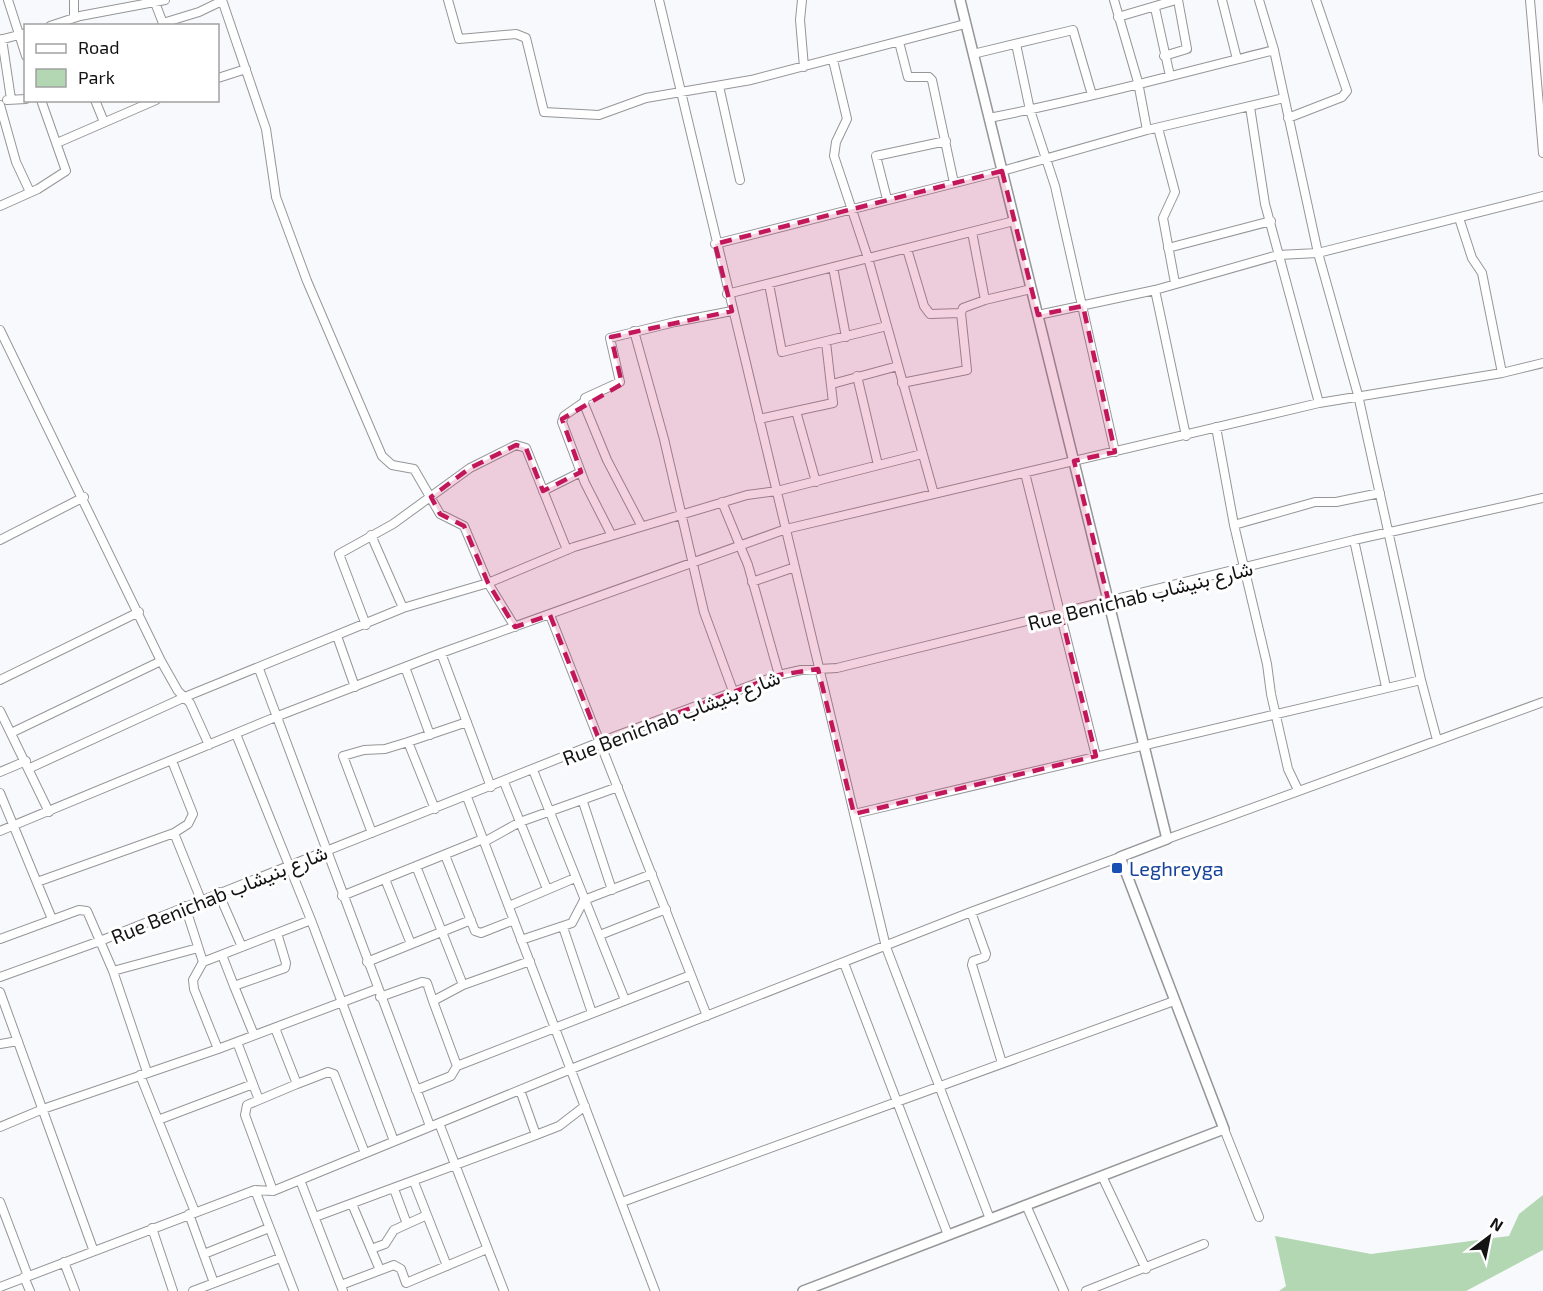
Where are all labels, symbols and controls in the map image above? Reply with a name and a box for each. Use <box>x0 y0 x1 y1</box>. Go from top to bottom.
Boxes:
legend <box>24 24 219 102</box>
text: Road <box>78 36 119 58</box>
text: Park <box>78 66 115 88</box>
street label: Rue Benichab شارع بنيشاب <box>1025 555 1256 638</box>
street label: Rue Benichab شارع بنيشاب <box>559 664 784 772</box>
street label: Rue Benichab شارع بنيشاب <box>107 840 332 951</box>
place label: Leghreyga <box>1129 856 1224 880</box>
marker: Leghreyga <box>1110 861 1124 875</box>
north arrow <box>1459 1207 1519 1267</box>
text: N <box>1487 1213 1507 1235</box>

